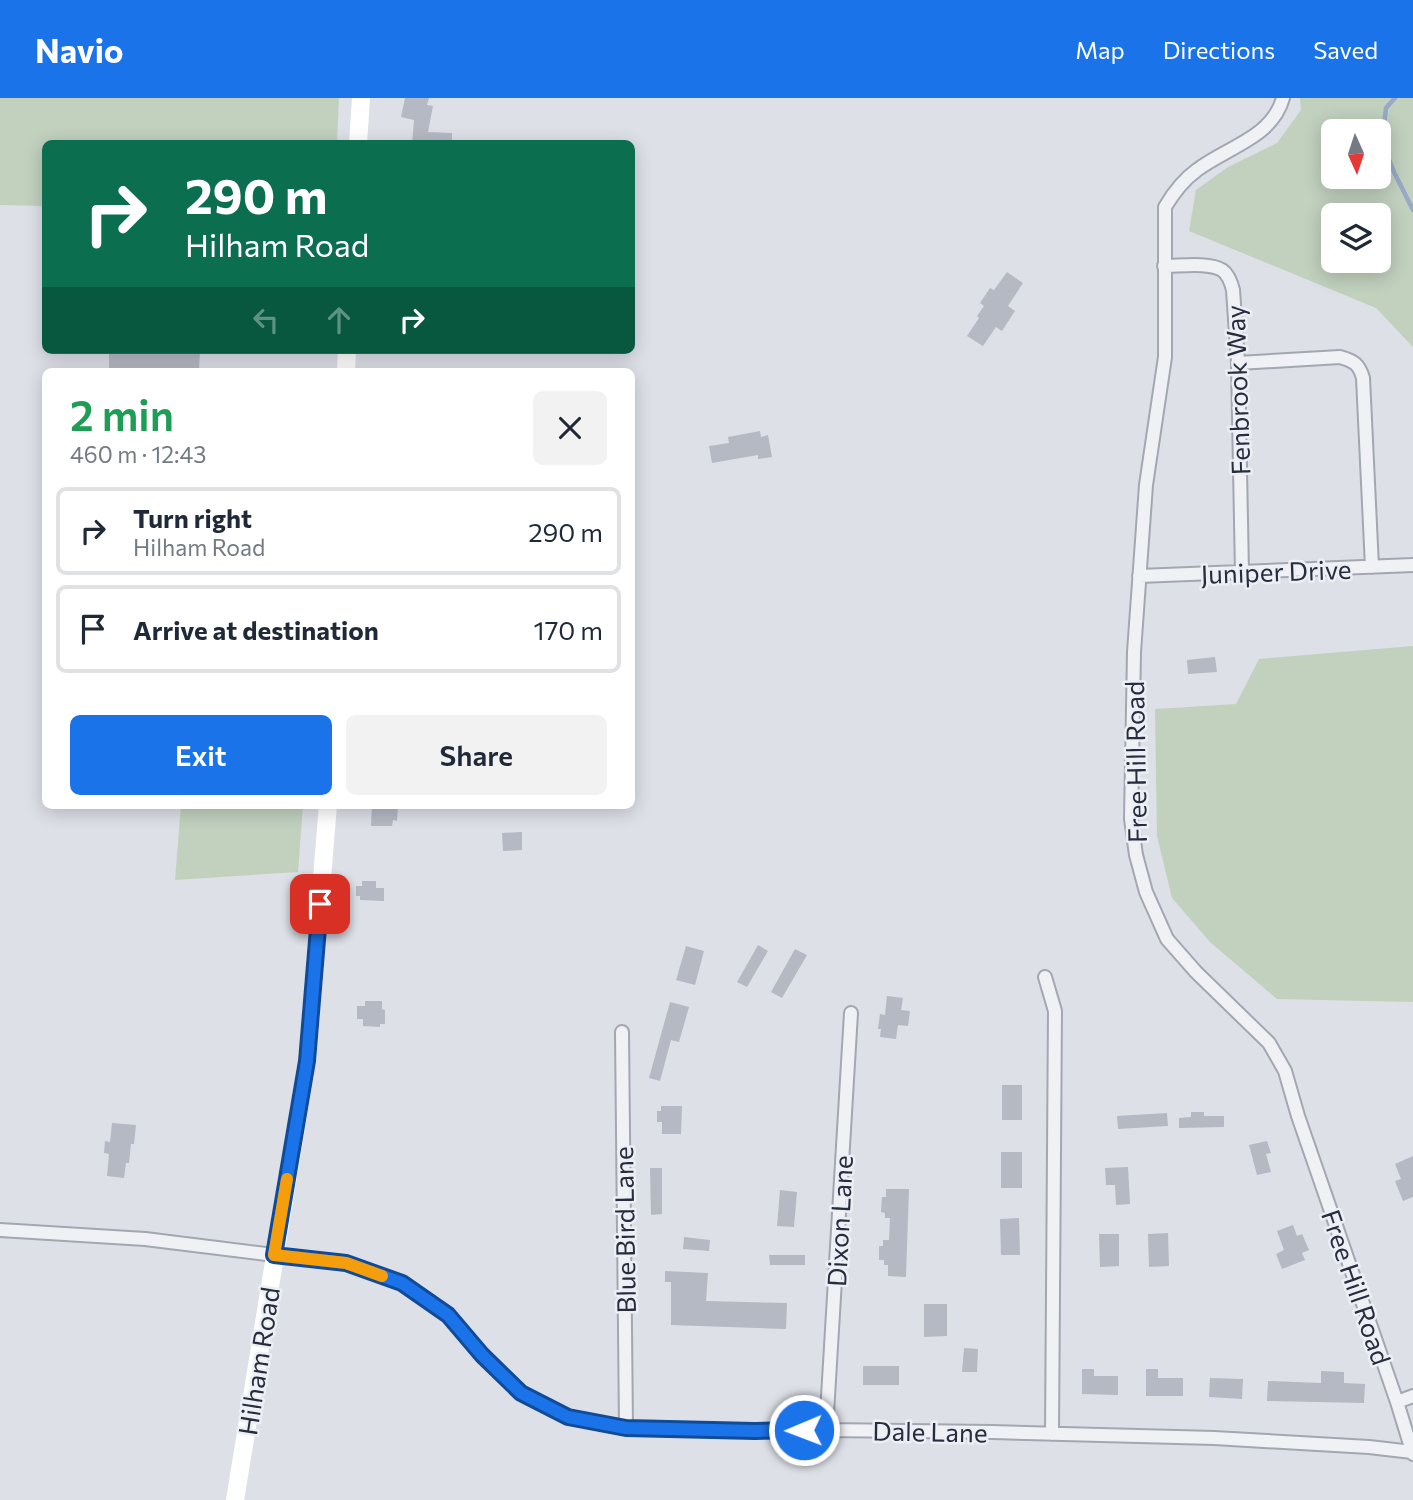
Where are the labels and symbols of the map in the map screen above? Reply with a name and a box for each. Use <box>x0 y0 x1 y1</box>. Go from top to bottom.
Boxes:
north arrow <box>1321 119 1391 189</box>
street label: Fenbrook Way <box>1219 304 1255 476</box>
street label: Juniper Drive <box>1200 553 1352 589</box>
street label: Free Hill Road <box>1118 681 1152 843</box>
pin <box>290 874 350 934</box>
street label: Blue Bird Lane <box>607 1146 641 1314</box>
street label: Dixon Lane <box>820 1154 858 1288</box>
street label: Free Hill Road <box>1316 1205 1398 1369</box>
street label: Hilham Road <box>231 1285 285 1437</box>
position arrow <box>767 1393 841 1467</box>
street label: Dale Lane <box>872 1414 988 1448</box>

